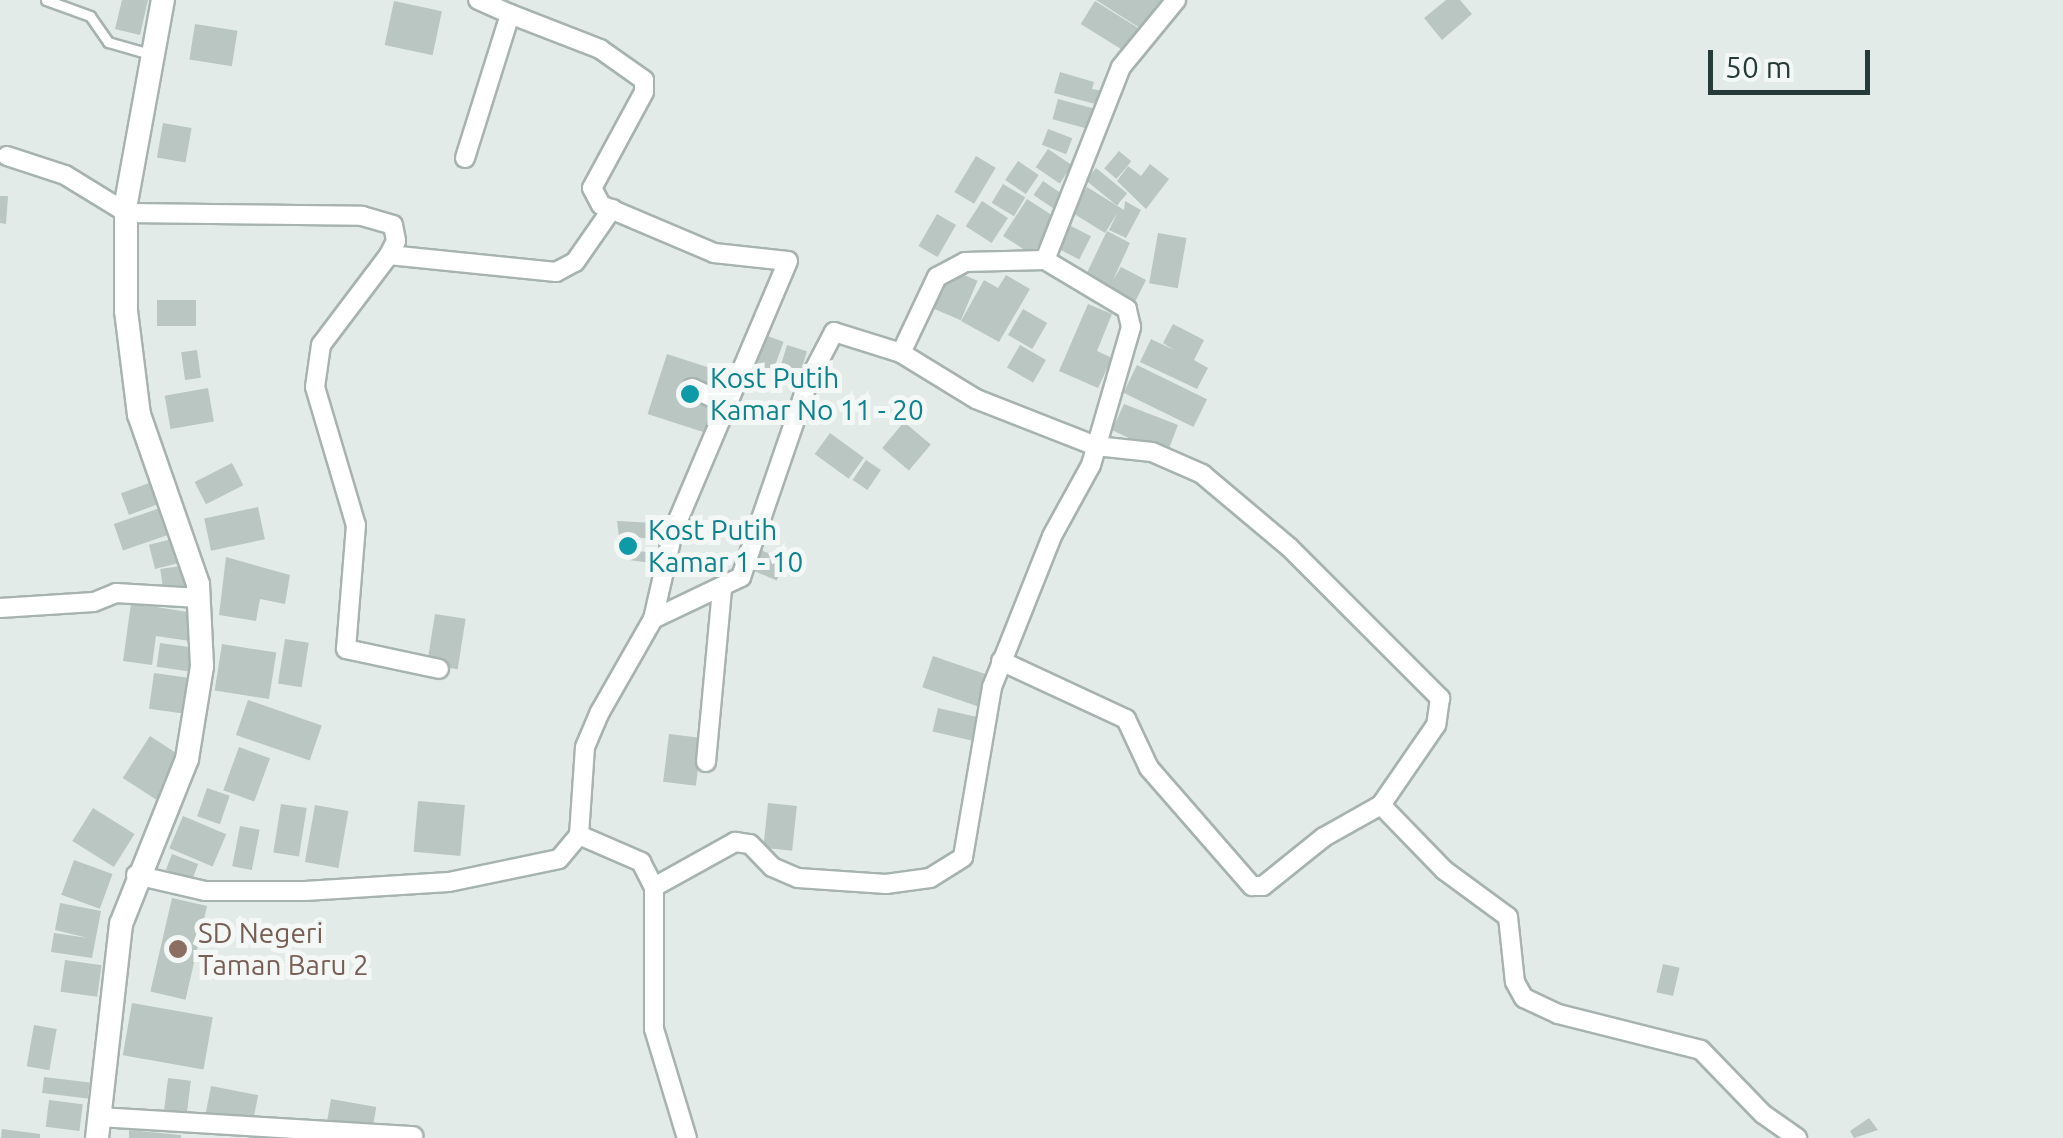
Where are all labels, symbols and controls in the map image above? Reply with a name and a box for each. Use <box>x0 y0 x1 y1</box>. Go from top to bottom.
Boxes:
scale bar <box>1713 30 1876 92</box>
text: 50 m <box>1725 50 1792 84</box>
place label: Kost Putih Kamar No 11 - 20 <box>710 361 924 427</box>
marker: Kost Putih Kamar No 11 - 20 <box>679 383 701 405</box>
place label: Kost Putih Kamar 1 - 10 <box>648 513 803 579</box>
marker: Kost Putih Kamar 1 - 10 <box>617 535 639 557</box>
place label: SD Negeri Taman Baru 2 <box>198 916 369 982</box>
marker: SD Negeri Taman Baru 2 <box>167 938 189 960</box>

